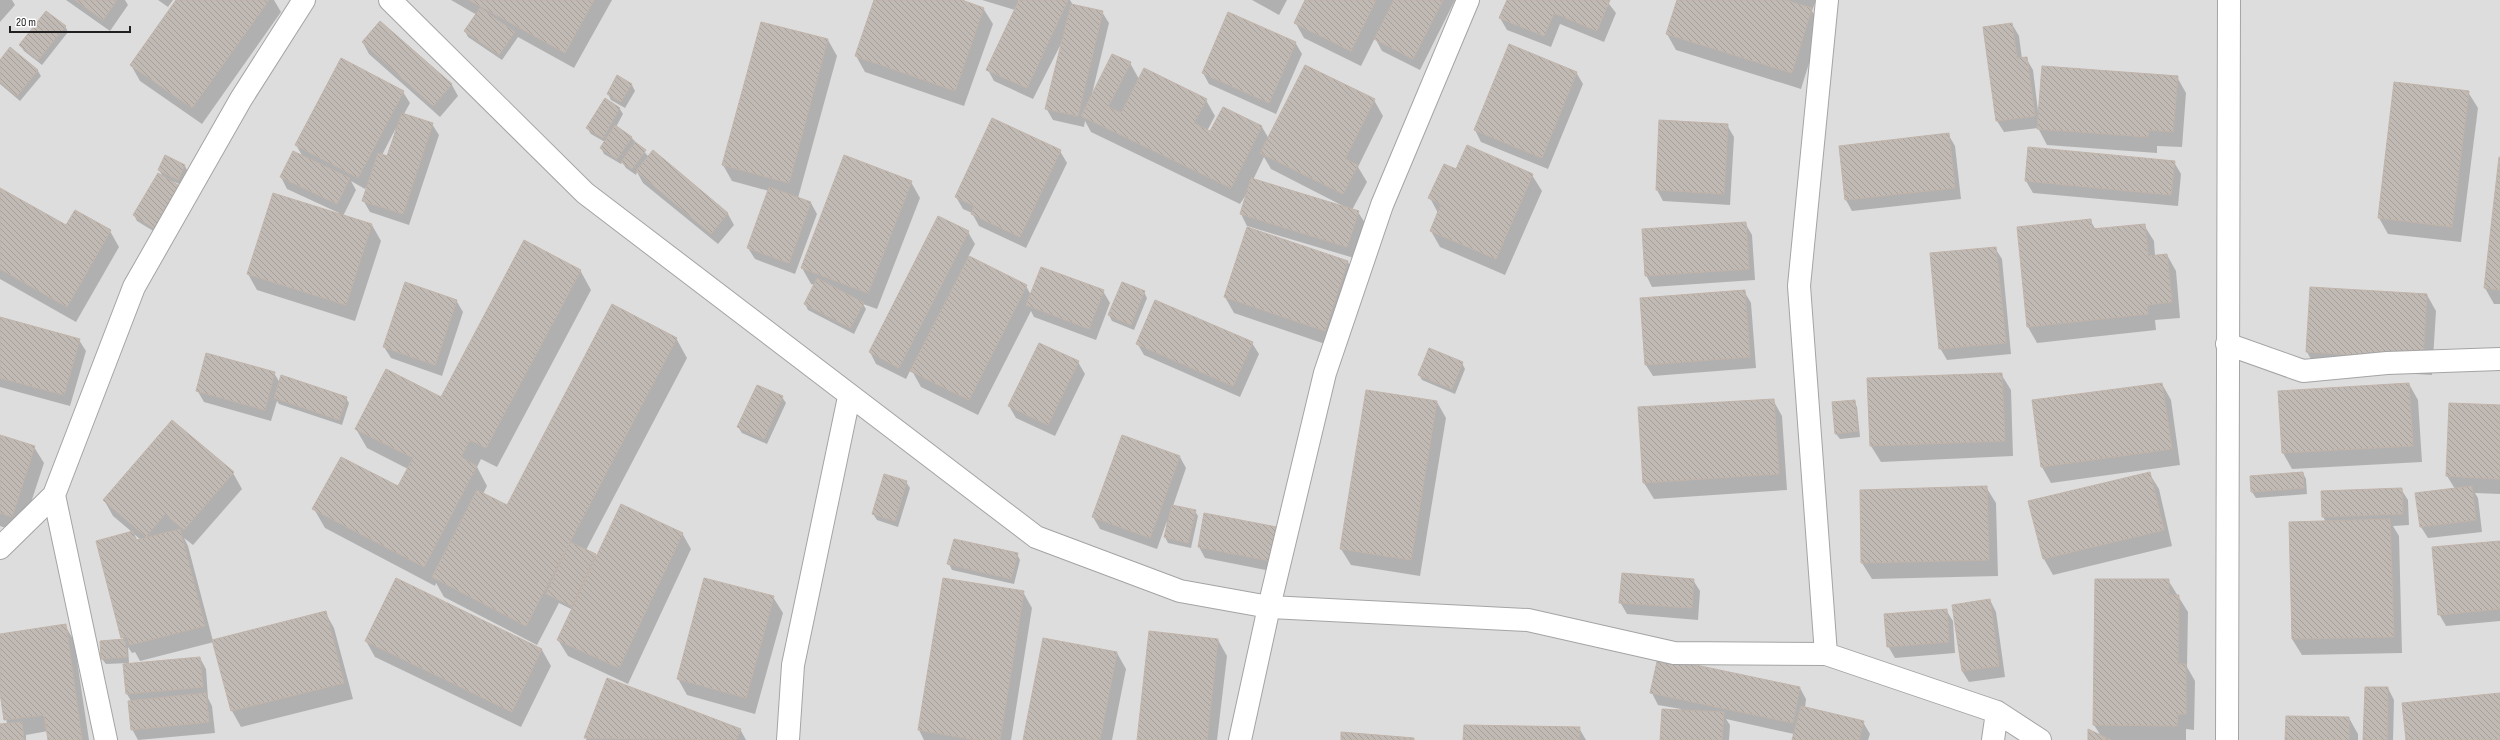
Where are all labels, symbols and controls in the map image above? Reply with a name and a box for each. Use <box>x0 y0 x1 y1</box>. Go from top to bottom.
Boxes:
scale bar <box>10 8 130 34</box>
text: 20 m <box>16 15 36 30</box>

